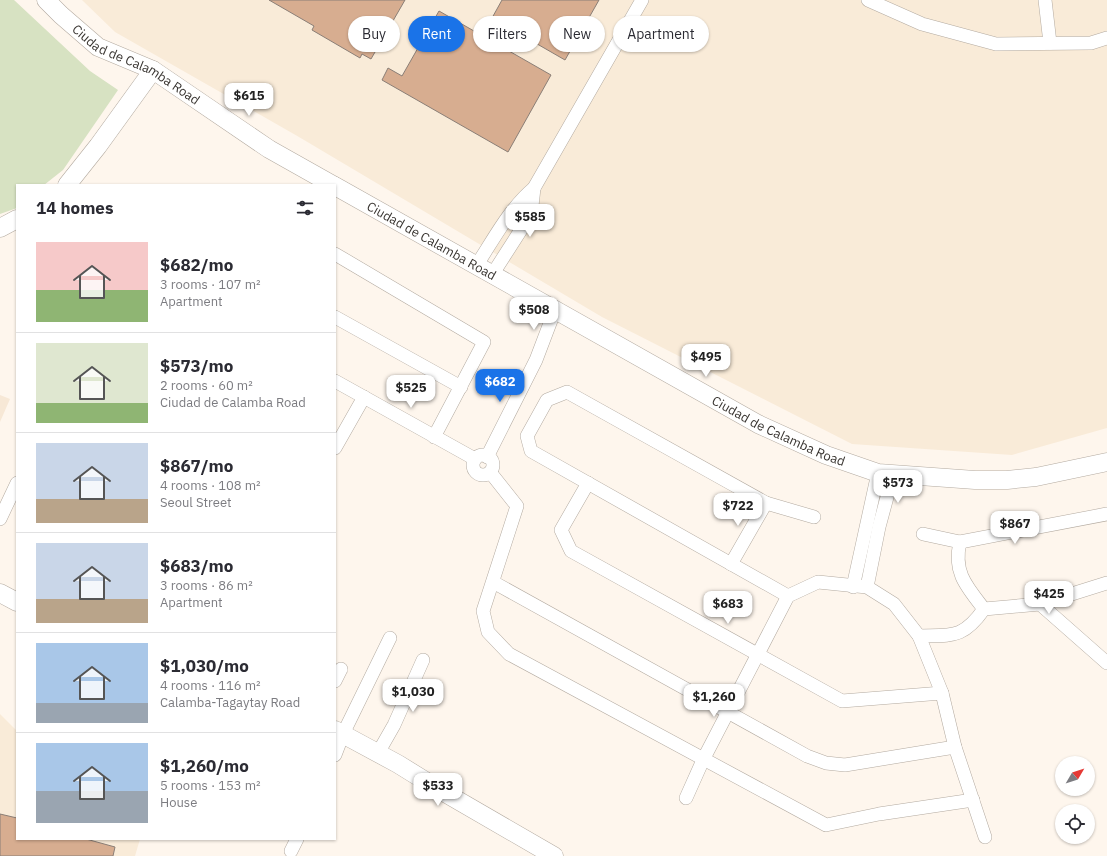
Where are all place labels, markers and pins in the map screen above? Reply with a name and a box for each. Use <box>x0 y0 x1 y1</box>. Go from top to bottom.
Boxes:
pin: $615 <box>225 83 273 117</box>
pin: $585 <box>506 204 554 238</box>
pin: $508 <box>510 297 558 331</box>
pin: $495 <box>682 344 730 378</box>
pin: $682 <box>476 369 524 403</box>
pin: $525 <box>387 375 435 409</box>
pin: $573 <box>874 470 922 504</box>
pin: $722 <box>714 493 762 527</box>
pin: $867 <box>991 511 1039 545</box>
pin: $425 <box>1025 581 1073 615</box>
pin: $683 <box>704 591 752 625</box>
pin: $1,030 <box>380 679 446 713</box>
pin: $1,260 <box>681 684 747 718</box>
pin: $533 <box>414 773 462 807</box>

